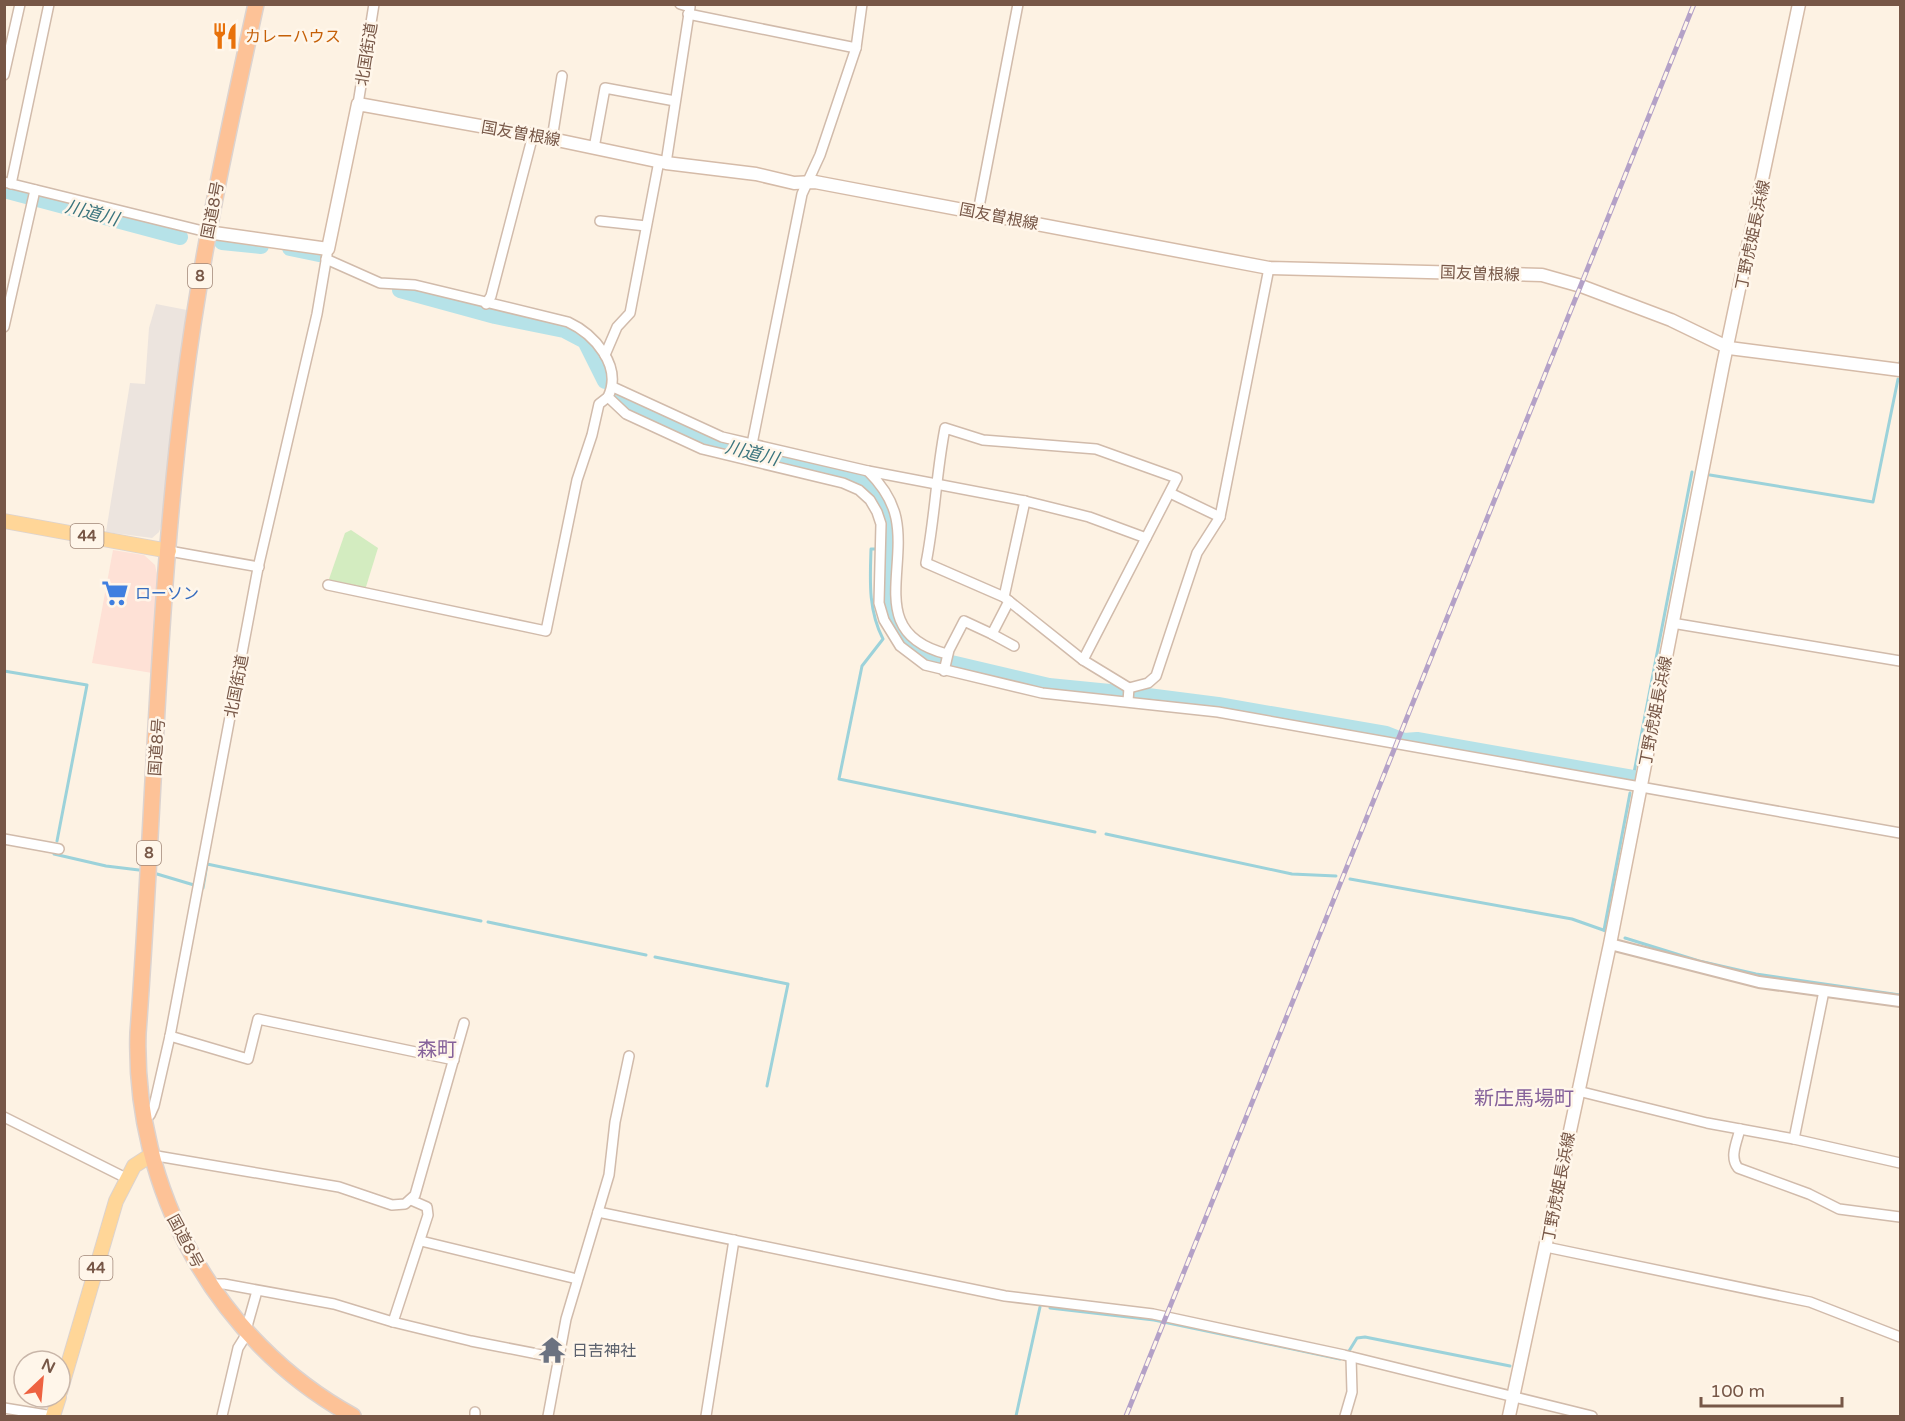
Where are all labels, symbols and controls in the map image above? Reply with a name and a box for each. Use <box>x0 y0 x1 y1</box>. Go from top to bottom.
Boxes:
restaurant icon: カレーハウス <box>210 21 240 51</box>
street label: 北国街道 <box>352 21 382 87</box>
place label: カレーハウス <box>245 27 341 47</box>
street label: 国友曽根線 <box>480 117 562 151</box>
street label: 丁野虎姫長浜線 <box>1732 178 1774 292</box>
street label: 国道8号 <box>198 180 228 241</box>
water label: 川道川 <box>63 195 123 231</box>
street label: 国友曽根線 <box>958 200 1040 234</box>
street label: 国友曽根線 <box>1440 263 1520 285</box>
road number: 8 <box>188 264 212 288</box>
water label: 川道川 <box>723 436 783 471</box>
road number: 44 <box>70 524 104 548</box>
supermarket icon: ローソン <box>100 578 130 608</box>
place label: ローソン <box>135 584 199 604</box>
street label: 北国街道 <box>221 653 253 720</box>
street label: 丁野虎姫長浜線 <box>1635 654 1676 768</box>
street label: 国道8号 <box>145 717 169 777</box>
road number: 8 <box>137 841 161 865</box>
district label: 森町 <box>417 1038 457 1062</box>
district label: 新庄馬場町 <box>1474 1087 1574 1111</box>
street label: 丁野虎姫長浜線 <box>1538 1130 1579 1244</box>
street label: 国道8号 <box>163 1211 208 1272</box>
road number: 44 <box>80 1256 112 1280</box>
temple icon: 日吉神社 <box>537 1335 567 1365</box>
place label: 日吉神社 <box>572 1341 636 1361</box>
north arrow <box>12 1349 72 1409</box>
text: N <box>38 1355 58 1378</box>
scale bar <box>1701 1370 1842 1408</box>
text: 100 m <box>1710 1380 1765 1402</box>

